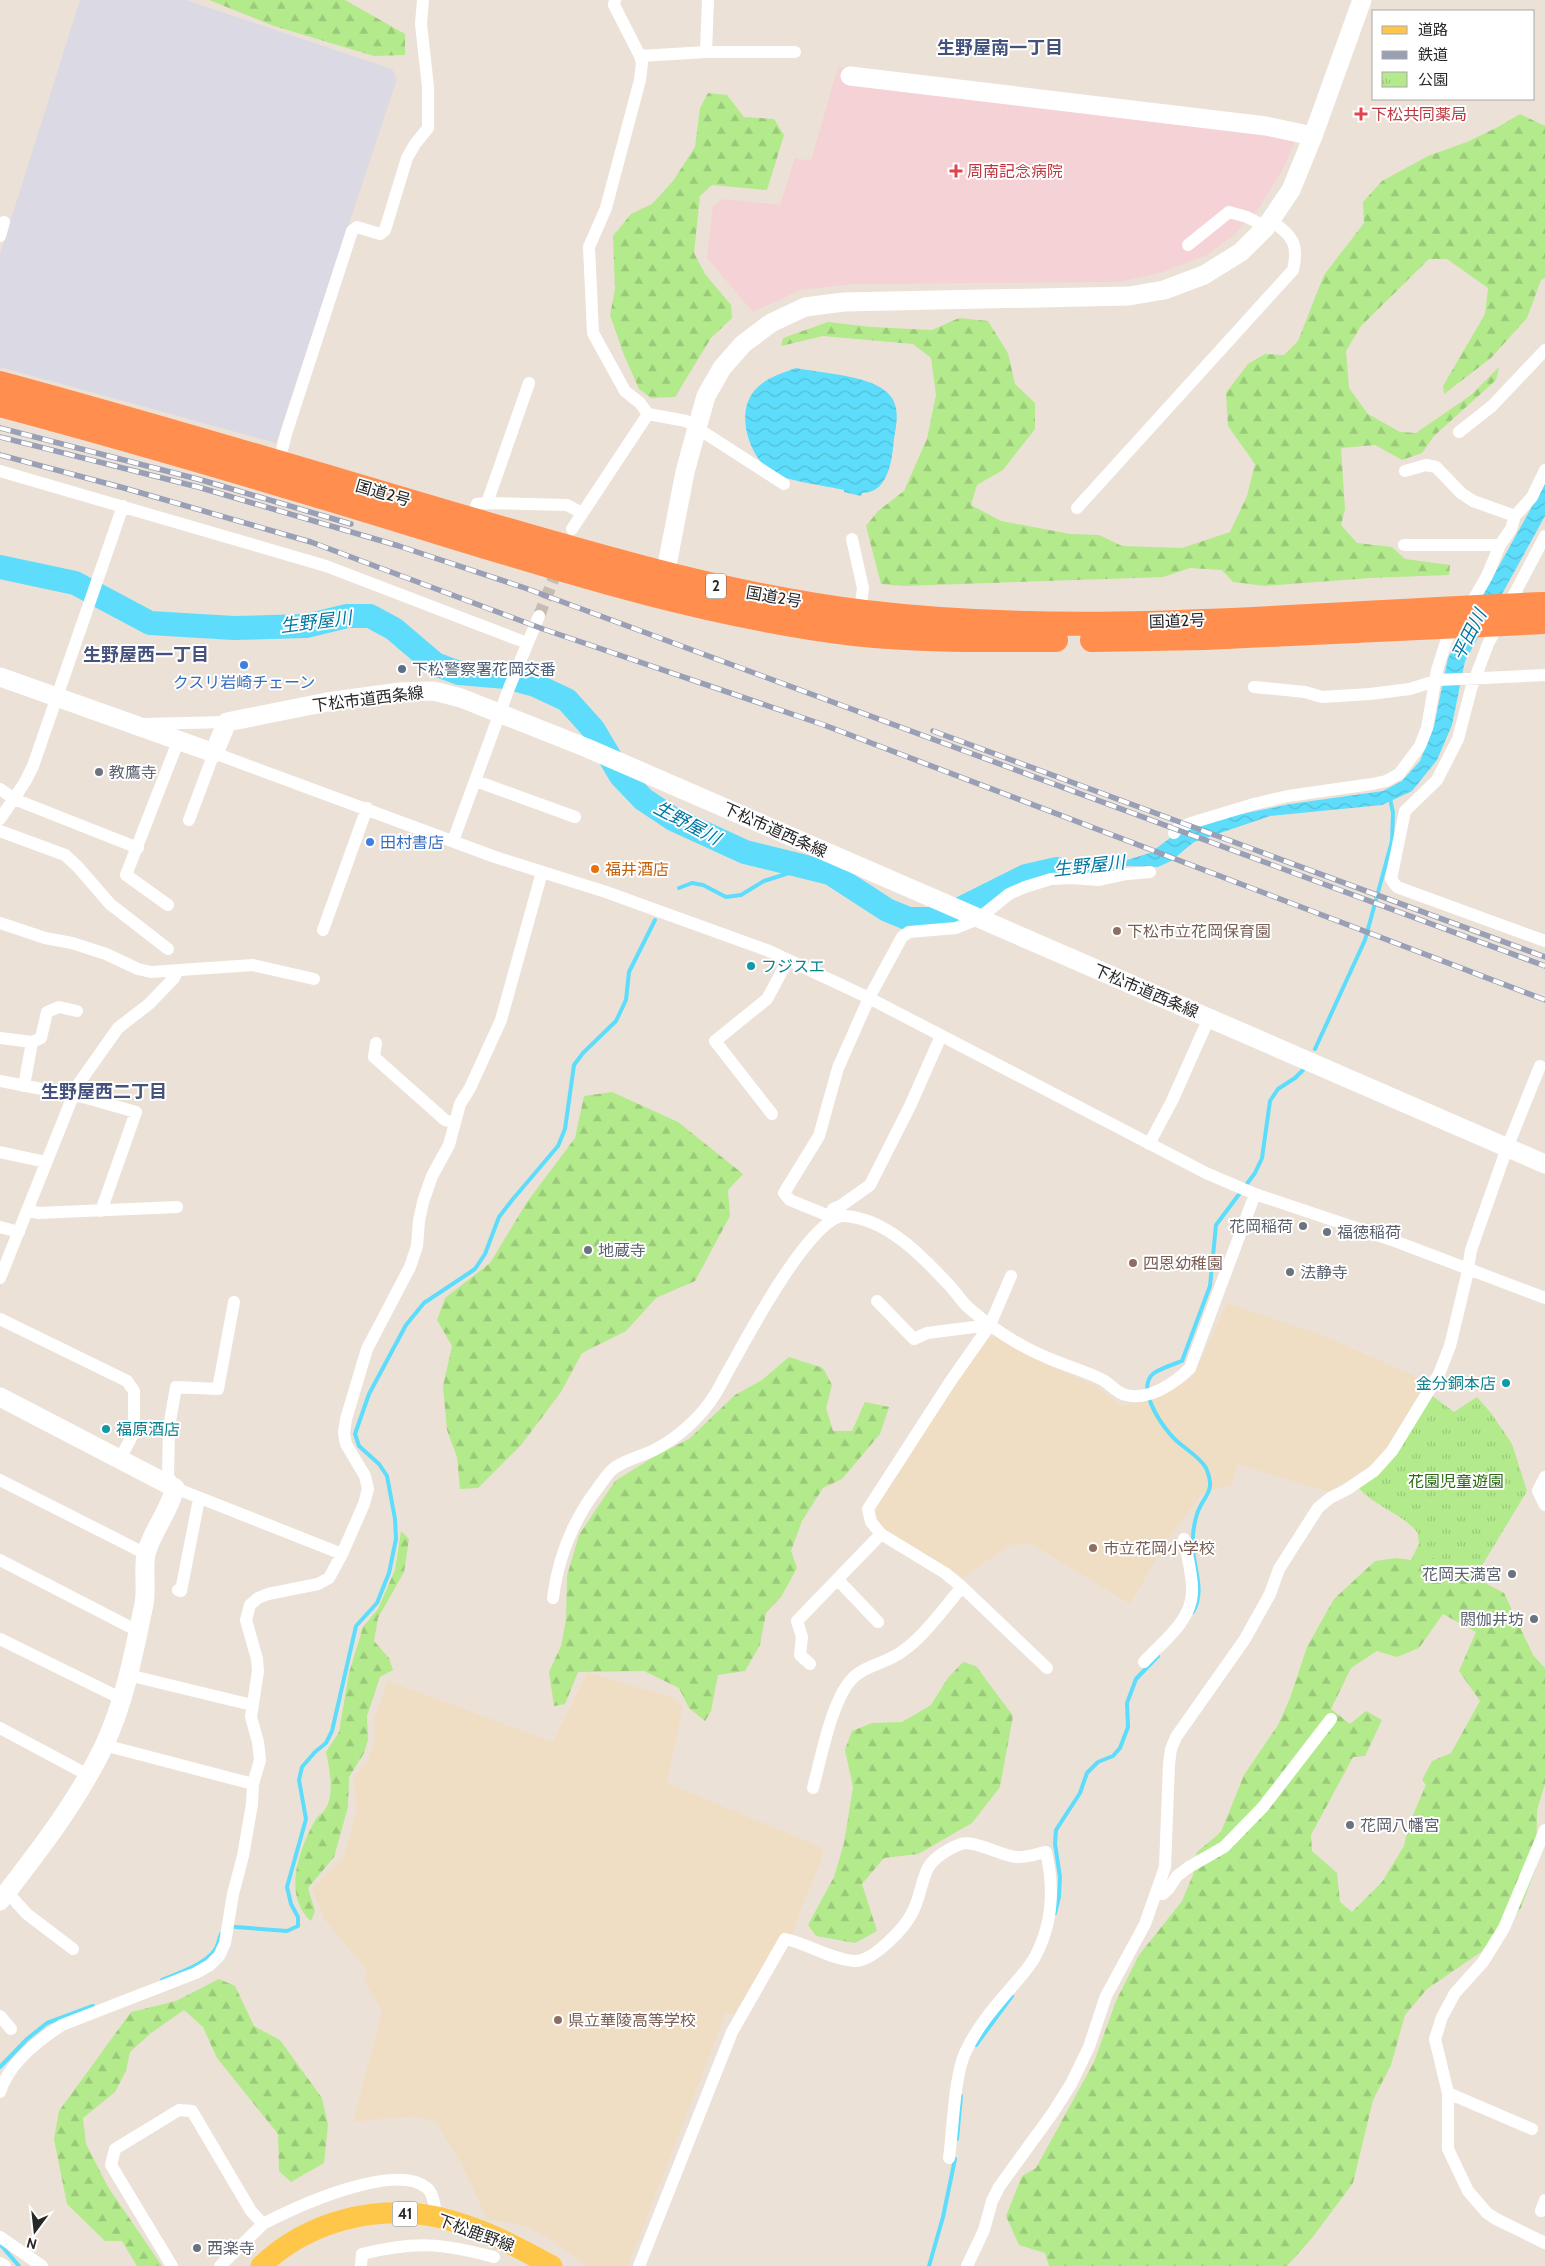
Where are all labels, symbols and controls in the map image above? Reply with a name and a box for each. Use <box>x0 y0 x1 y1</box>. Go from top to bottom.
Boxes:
legend <box>1372 10 1535 100</box>
text: 道路 <box>1418 21 1448 39</box>
district label: 生野屋南一丁目 <box>937 37 1063 59</box>
text: 鉄道 <box>1418 46 1448 64</box>
text: 公園 <box>1418 71 1448 89</box>
place label: 下松共同薬局 <box>1371 105 1467 124</box>
marker: 下松共同薬局 <box>1355 108 1367 120</box>
place label: 周南記念病院 <box>967 162 1063 181</box>
marker: 周南記念病院 <box>949 164 963 178</box>
street label: 国道2号 <box>353 476 413 510</box>
road number: 2 <box>706 574 726 598</box>
street label: 国道2号 <box>745 583 803 611</box>
water label: 平田川 <box>1447 604 1492 664</box>
water label: 生野屋川 <box>279 606 355 637</box>
street label: 国道2号 <box>1148 611 1206 631</box>
district label: 生野屋西一丁目 <box>83 644 209 666</box>
marker: クスリ岩崎チェーン <box>238 659 250 671</box>
place label: 下松警察署花岡交番 <box>412 660 556 679</box>
marker: 下松警察署花岡交番 <box>396 663 408 675</box>
place label: クスリ岩崎チェーン <box>173 673 315 692</box>
street label: 下松市道西条線 <box>311 683 425 715</box>
place label: 教鷹寺 <box>109 763 157 782</box>
marker: 教鷹寺 <box>93 766 105 778</box>
water label: 生野屋川 <box>650 796 726 851</box>
street label: 下松市道西条線 <box>720 799 830 861</box>
place label: 田村書店 <box>380 833 444 852</box>
marker: 田村書店 <box>364 836 376 848</box>
water label: 生野屋川 <box>1052 851 1128 881</box>
place label: 福井酒店 <box>605 860 669 879</box>
marker: 福井酒店 <box>589 863 601 875</box>
place label: 下松市立花岡保育園 <box>1127 922 1271 941</box>
marker: 下松市立花岡保育園 <box>1111 925 1123 937</box>
place label: フジスエ <box>761 957 825 976</box>
marker: フジスエ <box>745 960 757 972</box>
street label: 下松市道西条線 <box>1091 960 1201 1022</box>
district label: 生野屋西二丁目 <box>41 1081 167 1103</box>
place label: 花岡稲荷 <box>1229 1217 1293 1236</box>
marker: 花岡稲荷 <box>1297 1220 1309 1232</box>
place label: 福徳稲荷 <box>1337 1223 1401 1242</box>
marker: 福徳稲荷 <box>1321 1226 1333 1238</box>
place label: 地蔵寺 <box>598 1241 646 1260</box>
marker: 地蔵寺 <box>582 1244 594 1256</box>
place label: 四恩幼稚園 <box>1143 1254 1223 1273</box>
marker: 四恩幼稚園 <box>1127 1257 1139 1269</box>
place label: 法静寺 <box>1300 1263 1348 1282</box>
marker: 法静寺 <box>1284 1266 1296 1278</box>
place label: 金分銅本店 <box>1416 1374 1496 1393</box>
marker: 金分銅本店 <box>1500 1377 1512 1389</box>
place label: 福原酒店 <box>116 1420 180 1439</box>
marker: 福原酒店 <box>100 1423 112 1435</box>
park label: 花園児童遊園 <box>1408 1472 1504 1491</box>
place label: 市立花岡小学校 <box>1103 1539 1215 1558</box>
marker: 市立花岡小学校 <box>1087 1542 1099 1554</box>
place label: 花岡天満宮 <box>1422 1565 1502 1584</box>
marker: 花岡天満宮 <box>1506 1568 1518 1580</box>
place label: 閼伽井坊 <box>1460 1610 1524 1629</box>
marker: 閼伽井坊 <box>1528 1613 1540 1625</box>
place label: 花岡八幡宮 <box>1360 1816 1440 1835</box>
marker: 花岡八幡宮 <box>1344 1819 1356 1831</box>
place label: 県立華陵高等学校 <box>568 2011 696 2030</box>
marker: 県立華陵高等学校 <box>552 2014 564 2026</box>
road number: 41 <box>392 2202 418 2226</box>
north arrow <box>10 2206 60 2256</box>
street label: 下松鹿野線 <box>435 2210 517 2256</box>
text: N <box>25 2234 39 2254</box>
place label: 西楽寺 <box>207 2239 255 2258</box>
marker: 西楽寺 <box>191 2242 203 2254</box>

